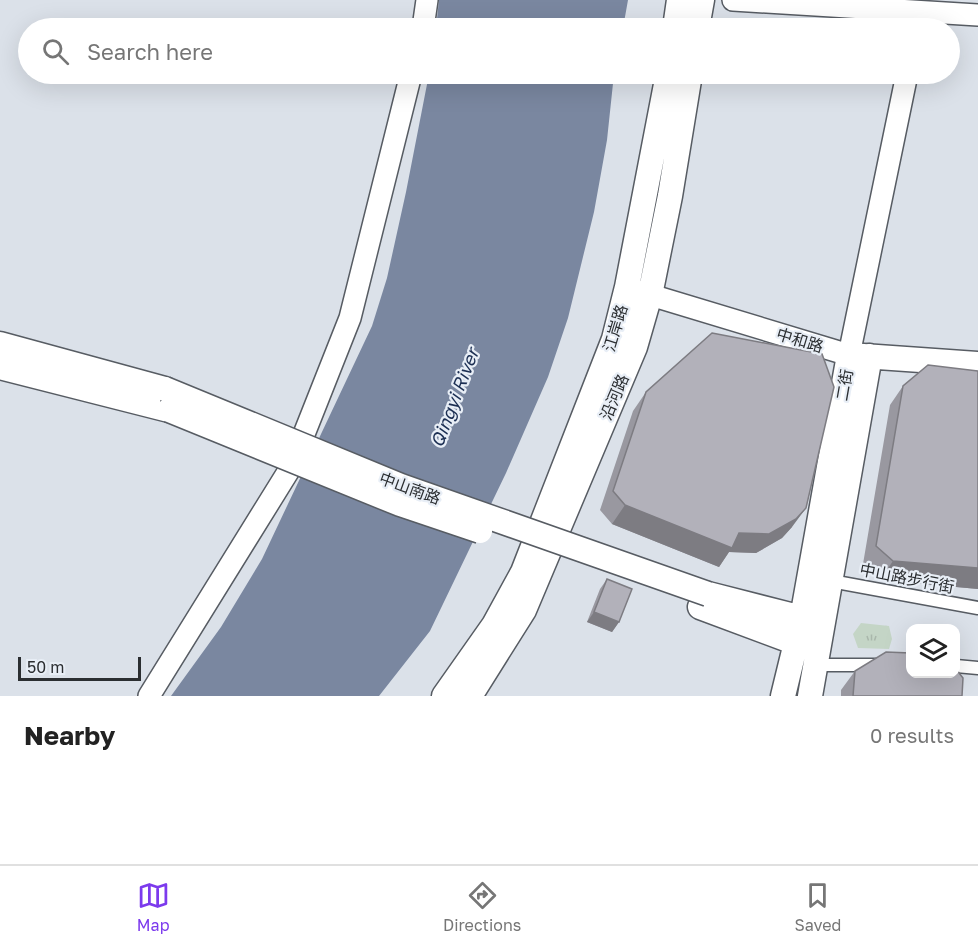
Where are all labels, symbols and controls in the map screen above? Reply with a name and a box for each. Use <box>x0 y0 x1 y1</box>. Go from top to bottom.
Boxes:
search box <box>18 18 960 84</box>
icon: search <box>39 35 72 68</box>
text: Search here <box>87 38 213 65</box>
street label: 江岸路 <box>598 302 632 354</box>
street label: 中和路 <box>774 323 826 357</box>
water label: Qingyi River <box>425 342 484 450</box>
street label: 二街 <box>831 367 857 403</box>
street label: 沿河路 <box>595 371 633 423</box>
street label: 中山南路 <box>377 468 443 508</box>
street label: 中山路步行街 <box>858 559 956 597</box>
map controls <box>906 624 960 678</box>
button: layers <box>906 624 960 678</box>
scale bar <box>18 654 141 682</box>
text: 50 m <box>27 657 64 677</box>
text: Nearby <box>24 720 115 751</box>
text: 0 results <box>870 723 954 747</box>
tab: Map <box>137 879 170 935</box>
tab: Directions <box>443 879 521 935</box>
tab: Saved <box>795 879 841 935</box>

